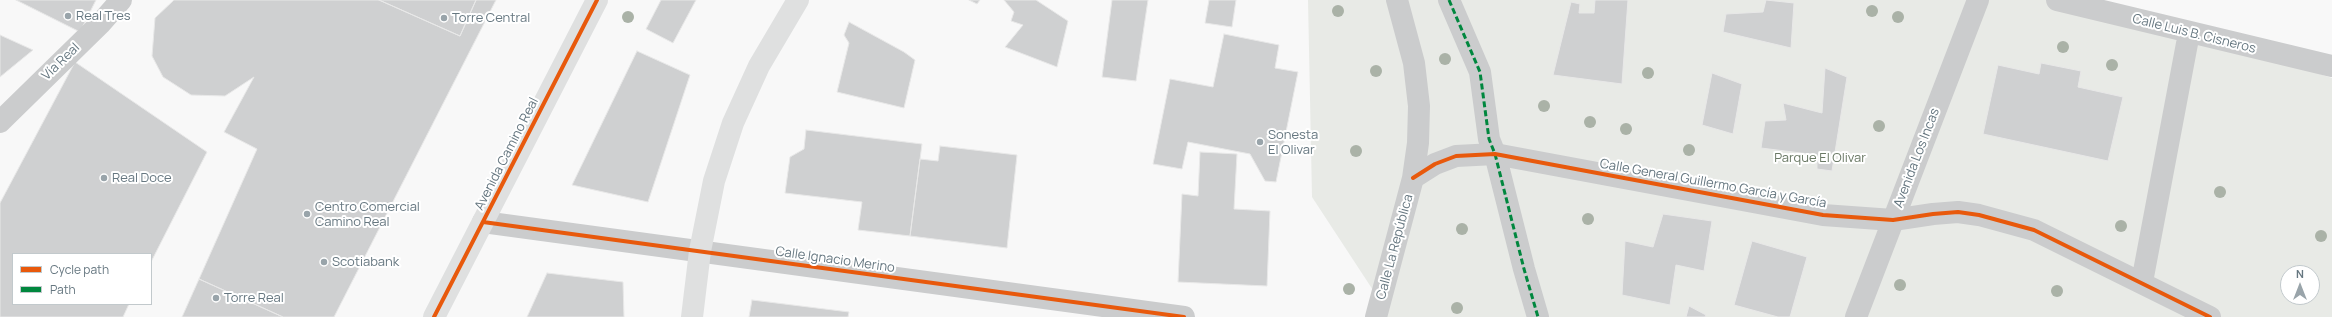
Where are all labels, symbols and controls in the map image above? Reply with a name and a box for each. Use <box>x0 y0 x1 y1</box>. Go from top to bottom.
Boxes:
place label: Real Tres <box>76 8 131 24</box>
place label: Torre Central <box>452 10 530 26</box>
marker: Real Tres <box>63 11 73 21</box>
street label: Calle Luis B. Cisneros <box>2131 11 2257 57</box>
marker: Torre Central <box>439 13 449 23</box>
street label: Vía Real <box>39 40 83 84</box>
street label: Avenida Camino Real <box>472 95 542 213</box>
street label: Avenida Los Incas <box>1891 106 1943 210</box>
place label: Sonesta El Olivar <box>1268 127 1318 158</box>
marker: Sonesta El Olivar <box>1255 137 1265 147</box>
park label: Parque El Olivar <box>1774 150 1866 166</box>
street label: Calle General Guillermo García y García <box>1598 156 1828 212</box>
place label: Real Doce <box>112 170 172 186</box>
marker: Real Doce <box>99 173 109 183</box>
street label: Calle La República <box>1373 193 1417 301</box>
place label: Centro Comercial Camino Real <box>315 199 420 230</box>
marker: Centro Comercial Camino Real <box>302 209 312 219</box>
street label: Calle Ignacio Merino <box>774 244 896 276</box>
legend <box>12 253 152 305</box>
place label: Scotiabank <box>332 254 399 270</box>
marker: Scotiabank <box>319 257 329 267</box>
text: Cycle path <box>50 261 109 278</box>
north arrow <box>2280 265 2320 305</box>
text: N <box>2296 266 2304 281</box>
text: Path <box>50 281 76 298</box>
place label: Torre Real <box>224 290 284 306</box>
marker: Torre Real <box>211 293 221 303</box>

